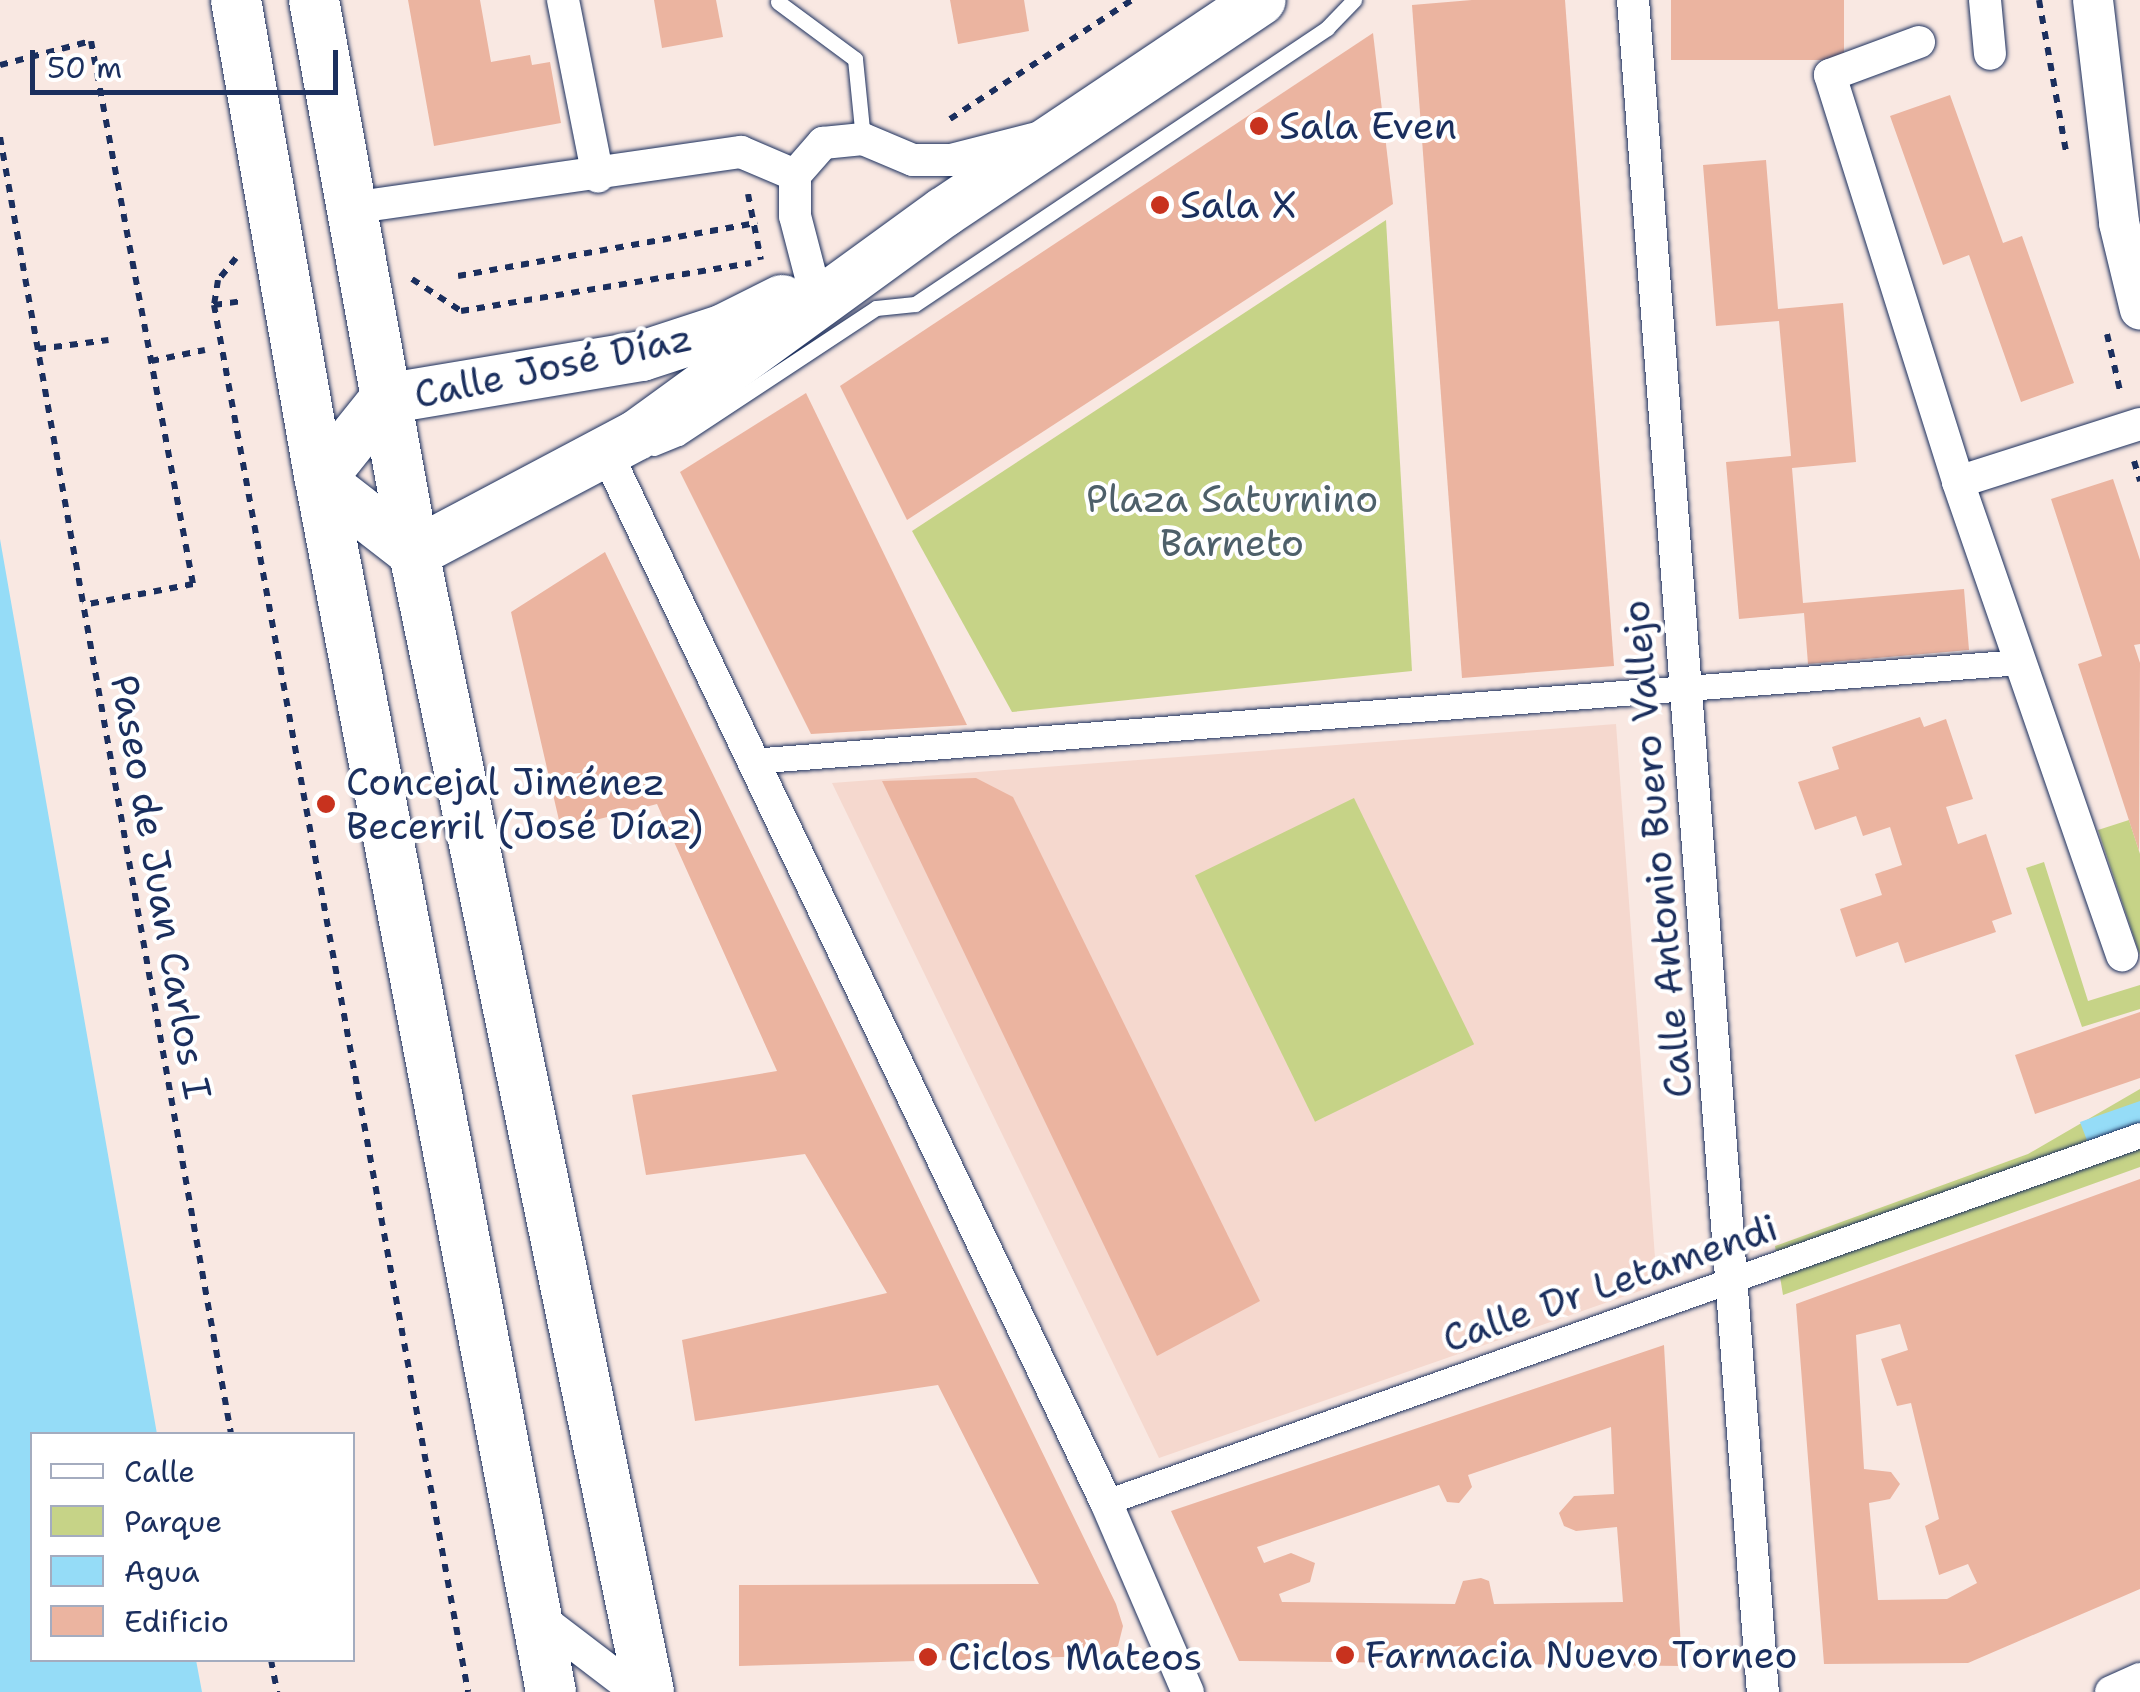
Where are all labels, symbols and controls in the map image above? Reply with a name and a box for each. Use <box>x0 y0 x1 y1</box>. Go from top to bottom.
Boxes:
scale bar <box>35 30 342 92</box>
text: 50 m <box>47 47 122 88</box>
place label: Sala Even <box>1279 103 1457 149</box>
marker: Sala Even <box>1248 115 1270 137</box>
place label: Sala X <box>1180 182 1297 228</box>
marker: Sala X <box>1149 194 1171 216</box>
street label: Calle José Díaz <box>410 314 696 418</box>
park label: Plaza Saturnino Barneto <box>1086 476 1378 566</box>
street label: Calle Antonio Buero Vallejo <box>1613 598 1701 1100</box>
street label: Paseo de Juan Carlos I <box>101 671 221 1103</box>
place label: Concejal Jiménez Becerril (José Díaz) <box>346 759 703 848</box>
marker: Concejal Jiménez Becerril (José Díaz) <box>315 793 337 815</box>
street label: Calle Dr Letamendi <box>1437 1204 1783 1362</box>
legend <box>30 1432 355 1662</box>
text: Calle <box>124 1451 195 1492</box>
text: Parque <box>124 1501 222 1542</box>
text: Agua <box>124 1551 200 1592</box>
text: Edificio <box>124 1601 229 1642</box>
place label: Farmacia Nuevo Torneo <box>1365 1632 1797 1678</box>
place label: Ciclos Mateos <box>948 1634 1202 1680</box>
marker: Farmacia Nuevo Torneo <box>1334 1644 1356 1666</box>
marker: Ciclos Mateos <box>917 1646 939 1668</box>

